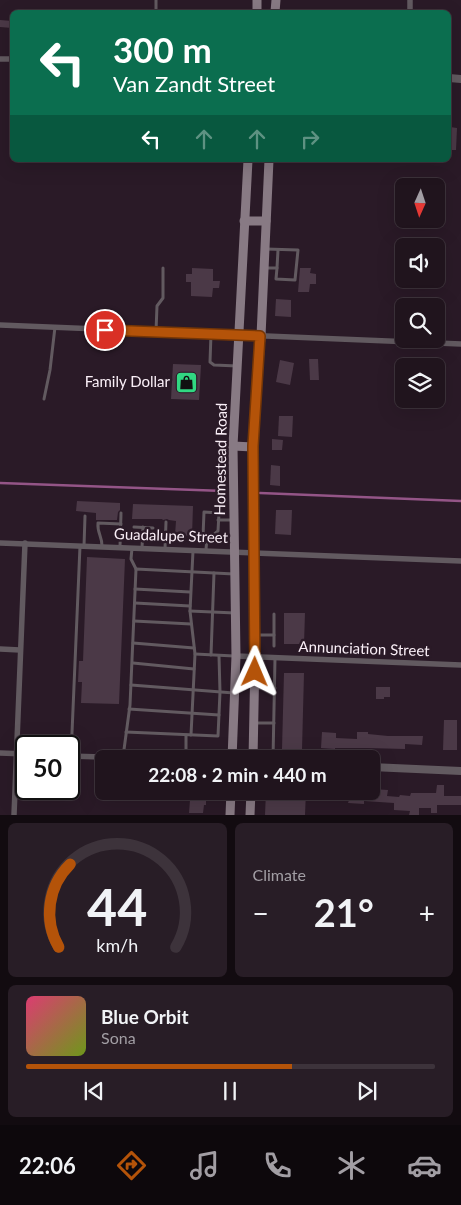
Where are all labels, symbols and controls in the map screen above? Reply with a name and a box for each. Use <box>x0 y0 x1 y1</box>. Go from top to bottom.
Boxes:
text: 300 m <box>113 28 212 70</box>
icon: left <box>30 30 95 95</box>
text: Van Zandt Street <box>113 70 275 97</box>
icon: left <box>137 125 165 153</box>
icon: ahead <box>190 125 218 153</box>
icon: ahead <box>243 125 271 153</box>
icon: right <box>296 125 324 153</box>
north arrow <box>395 178 445 228</box>
map controls <box>395 178 445 408</box>
button: sound <box>395 238 445 288</box>
button: search <box>395 298 445 348</box>
pin <box>84 309 126 351</box>
icon: arrive <box>91 316 119 344</box>
button: layers <box>395 358 445 408</box>
shop icon: Family Dollar <box>174 370 198 394</box>
place label: Family Dollar <box>85 372 171 390</box>
street label: Homestead Road <box>210 402 230 515</box>
street label: Guadalupe Street <box>114 524 229 546</box>
street label: Annunciation Street <box>298 637 431 659</box>
position arrow <box>228 645 280 697</box>
speed limit sign: 50 <box>15 735 80 800</box>
text: 22:08 · 2 min · 440 m <box>148 763 327 786</box>
text: Climate <box>253 865 306 884</box>
text: 44 <box>87 875 147 937</box>
text: 21° <box>314 889 374 935</box>
text: − <box>253 896 269 930</box>
text: + <box>419 896 435 930</box>
text: km/h <box>96 934 138 956</box>
text: Blue Orbit <box>101 1005 189 1028</box>
text: Sona <box>101 1028 136 1047</box>
icon: previous <box>80 1077 108 1105</box>
icon: pause <box>216 1077 244 1105</box>
icon: next <box>353 1077 381 1105</box>
icon: directions <box>114 1148 149 1183</box>
icon: music <box>187 1148 222 1183</box>
icon: phone <box>260 1148 295 1183</box>
icon: climate <box>334 1148 369 1183</box>
icon: car <box>407 1148 442 1183</box>
text: 22:06 <box>19 1152 76 1179</box>

